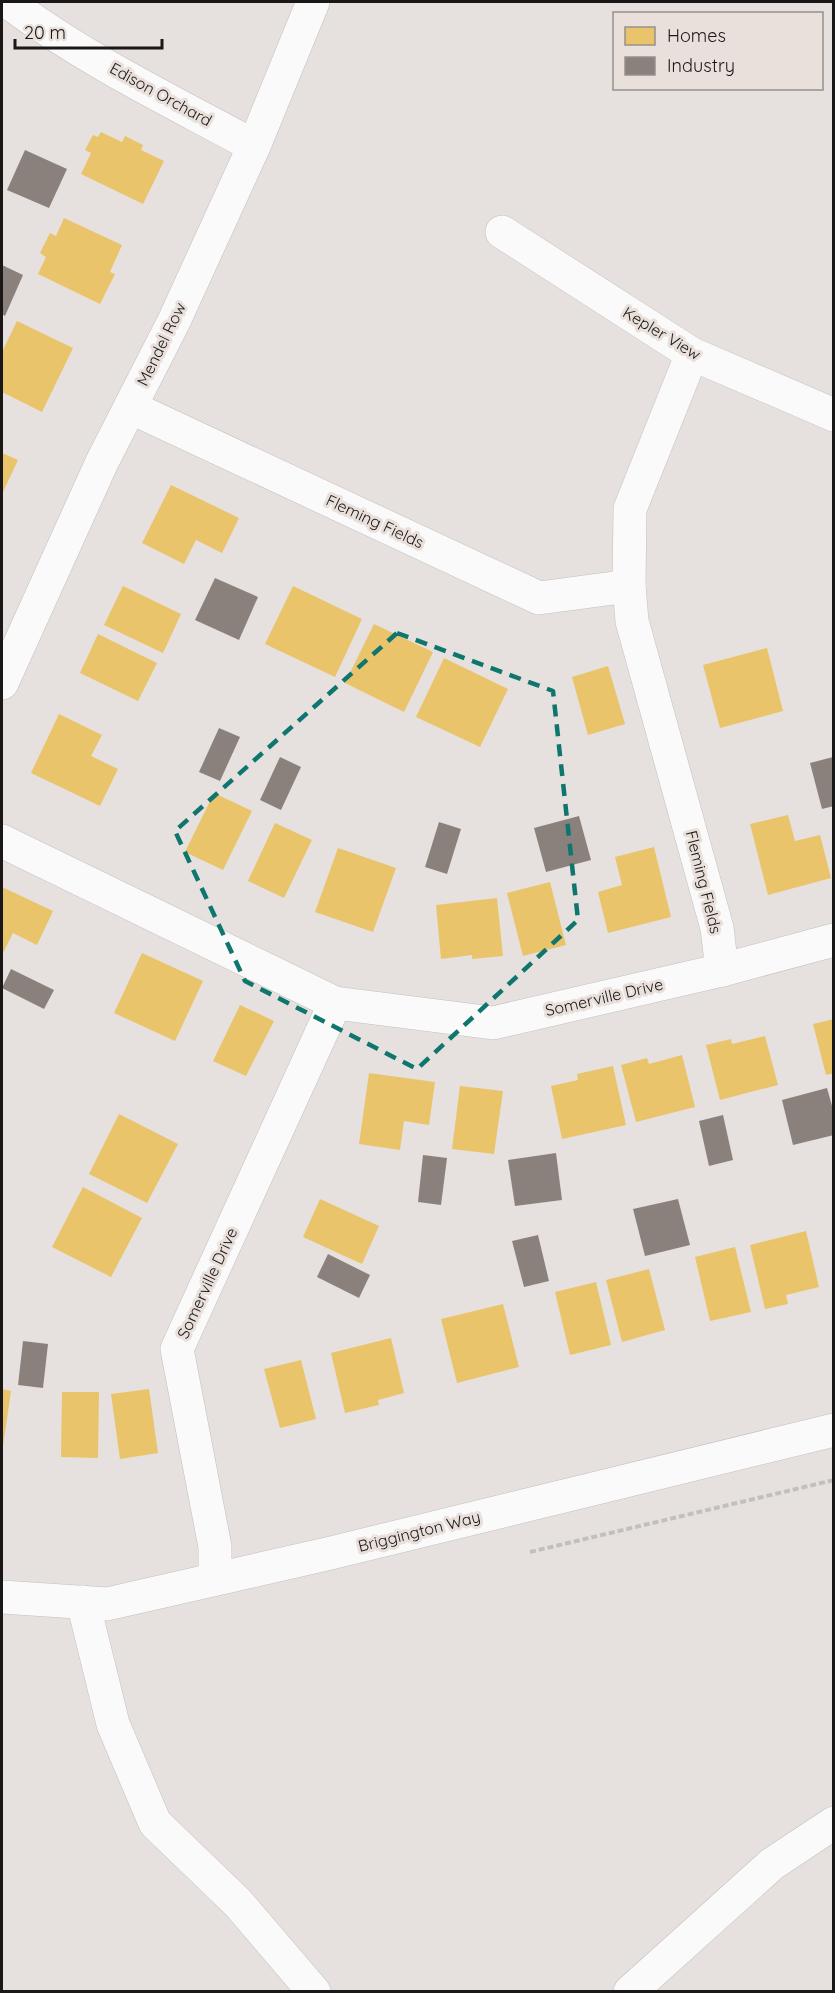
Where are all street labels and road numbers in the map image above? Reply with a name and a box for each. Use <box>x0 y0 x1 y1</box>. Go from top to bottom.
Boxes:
street label: Edison Orchard <box>106 58 216 130</box>
street label: Mendel Row <box>132 299 190 389</box>
street label: Kepler View <box>619 302 705 364</box>
street label: Fleming Fields <box>323 490 427 552</box>
street label: Fleming Fields <box>682 828 726 936</box>
street label: Somerville Drive <box>543 974 665 1020</box>
street label: Somerville Drive <box>173 1224 241 1342</box>
street label: Briggington Way <box>356 1506 482 1556</box>

